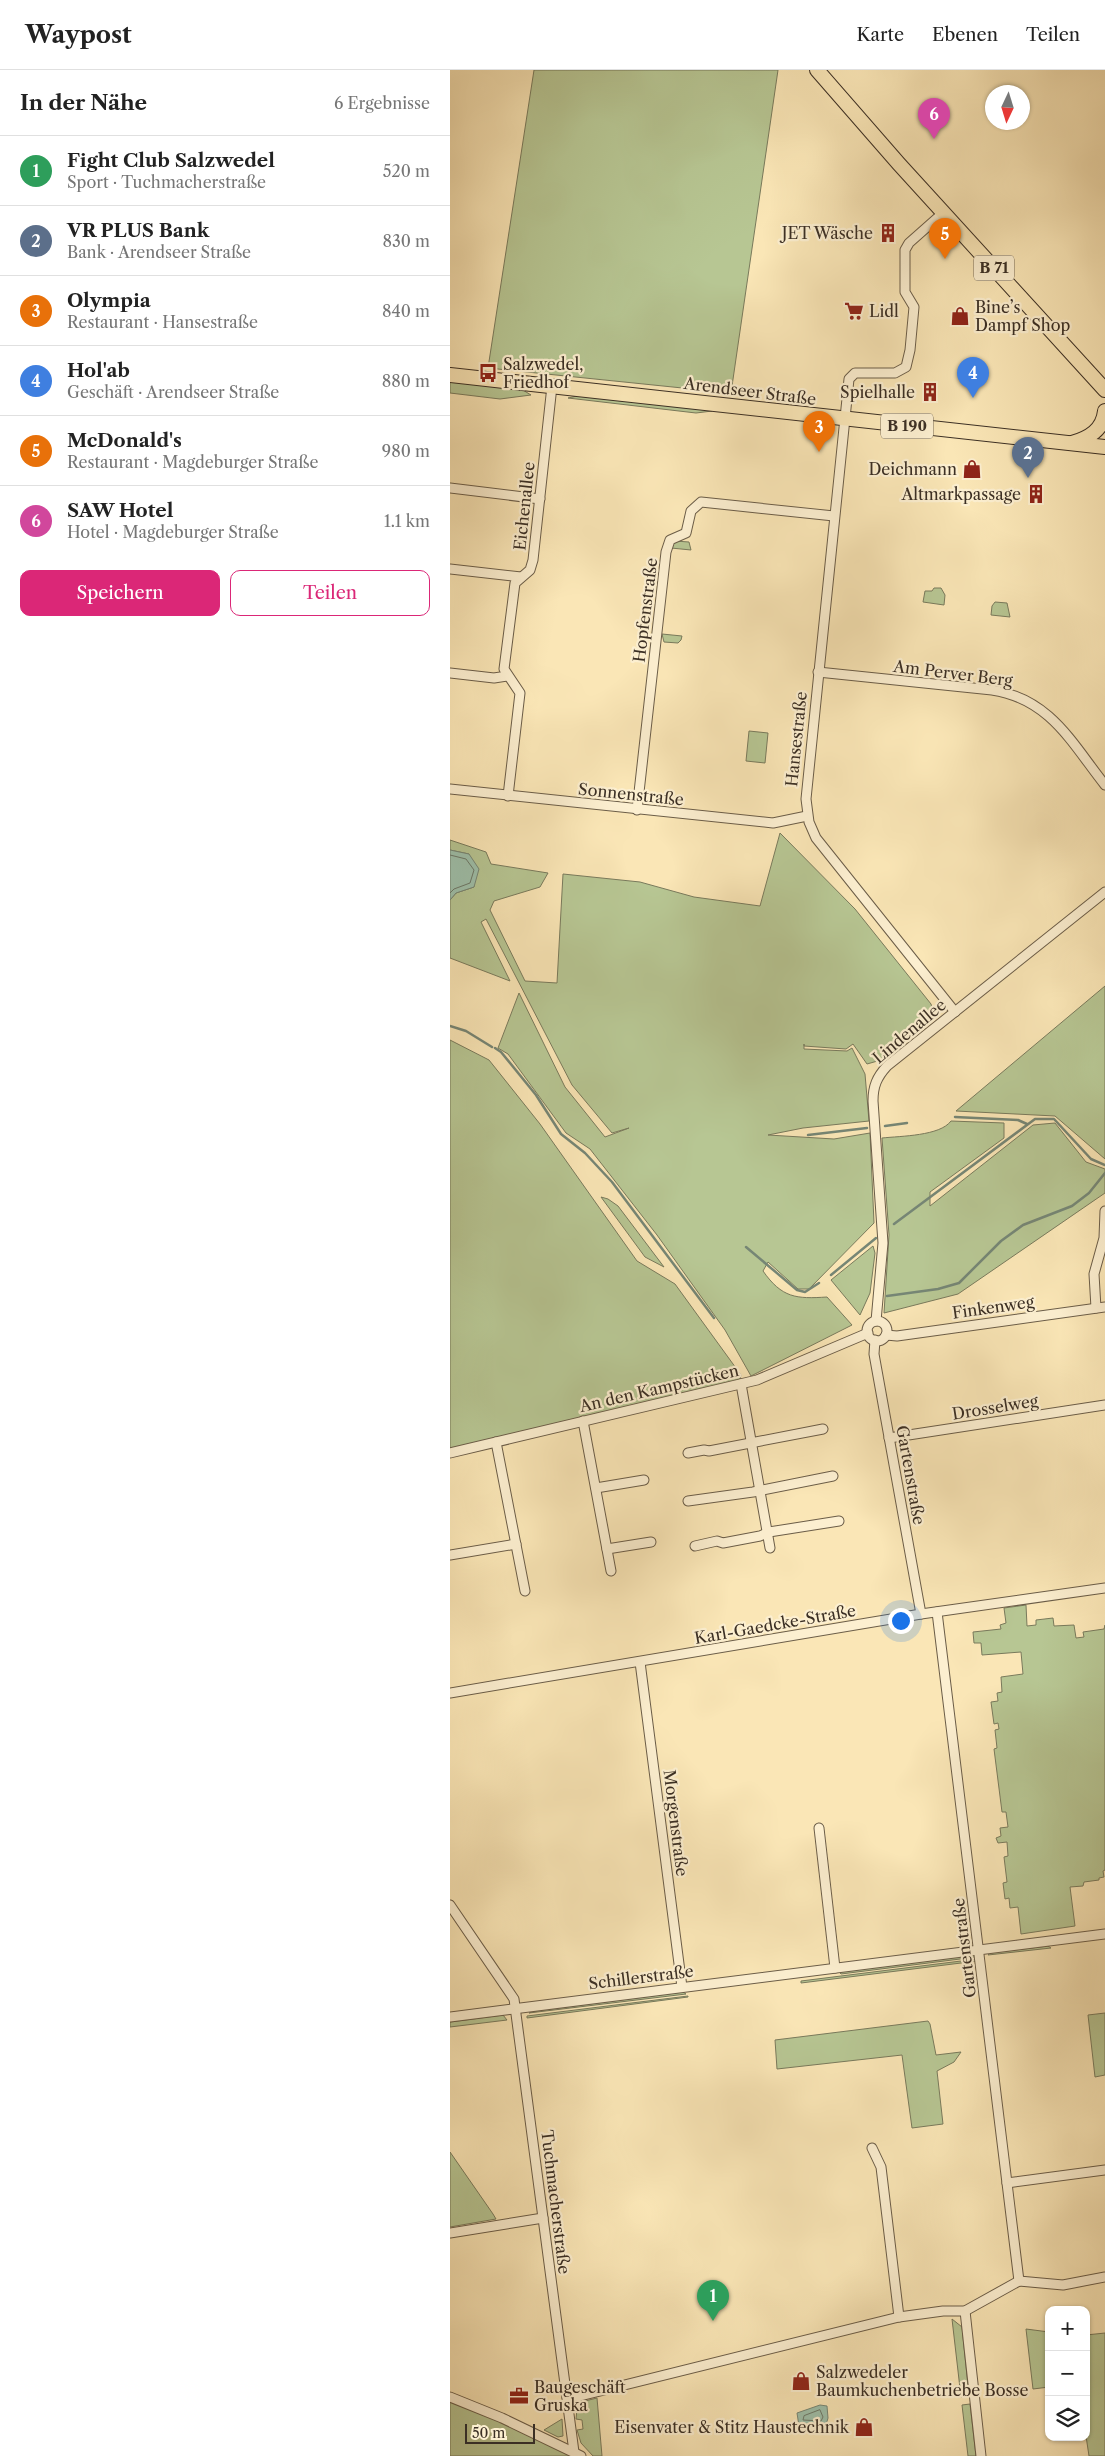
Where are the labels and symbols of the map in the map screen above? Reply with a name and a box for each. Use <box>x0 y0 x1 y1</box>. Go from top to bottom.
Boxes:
north arrow <box>985 85 1030 130</box>
pin: 6 <box>918 98 950 139</box>
pin: 5 <box>929 218 961 259</box>
building icon: JET Wäsche <box>877 222 899 244</box>
place label: JET Wäsche <box>779 223 873 243</box>
road number: B 71 <box>974 256 1014 280</box>
place label: Bine’s Dampf Shop <box>975 297 1071 335</box>
supermarket icon: Lidl <box>843 300 865 322</box>
place label: Lidl <box>869 301 899 321</box>
shop icon: Bine’s Dampf Shop <box>949 305 971 327</box>
place label: Salzwedel, Friedhof <box>503 354 583 392</box>
pin: 4 <box>957 357 989 398</box>
bus stop icon: Salzwedel, Friedhof <box>477 362 499 384</box>
street label: Arendseer Straße <box>682 373 817 409</box>
building icon: Spielhalle <box>919 381 941 403</box>
place label: Spielhalle <box>840 382 915 402</box>
pin: 3 <box>803 411 835 452</box>
road number: B 190 <box>881 414 933 438</box>
pin: 2 <box>1012 437 1044 478</box>
shop icon: Deichmann <box>961 458 983 480</box>
place label: Deichmann <box>868 459 957 479</box>
street label: Eichenallee <box>509 461 539 551</box>
building icon: Altmarkpassage <box>1025 483 1047 505</box>
place label: Altmarkpassage <box>900 484 1021 504</box>
street label: Hopfenstraße <box>629 557 661 663</box>
street label: Am Perver Berg <box>891 656 1014 690</box>
street label: Hansestraße <box>781 690 811 788</box>
street label: Sonnenstraße <box>577 779 685 809</box>
street label: Lindenallee <box>868 994 950 1068</box>
street label: Finkenweg <box>951 1291 1036 1323</box>
street label: An den Kampstücken <box>576 1360 741 1416</box>
street label: Drosselweg <box>950 1390 1040 1424</box>
street label: Gartenstraße <box>892 1424 930 1526</box>
street label: Karl-Gaedcke-Straße <box>693 1600 857 1648</box>
your location <box>888 1608 914 1634</box>
street label: Morgenstraße <box>660 1769 692 1878</box>
street label: Gartenstraße <box>948 1897 980 1999</box>
street label: Schillerstraße <box>587 1961 695 1993</box>
street label: Tuchmacherstraße <box>537 2129 575 2275</box>
pin: 1 <box>697 2280 729 2321</box>
place label: Salzwedeler Baumkuchenbetriebe Bosse <box>816 2362 1029 2400</box>
shop icon: Salzwedeler Baumkuchenbetriebe Bosse <box>790 2370 812 2392</box>
place label: Baugeschäft Gruska <box>534 2377 626 2415</box>
office icon: Baugeschäft Gruska <box>508 2385 530 2407</box>
shop icon: Eisenvater & Stitz Haustechnik <box>853 2416 875 2438</box>
place label: Eisenvater & Stitz Haustechnik <box>614 2417 850 2437</box>
scale bar <box>465 2421 535 2444</box>

